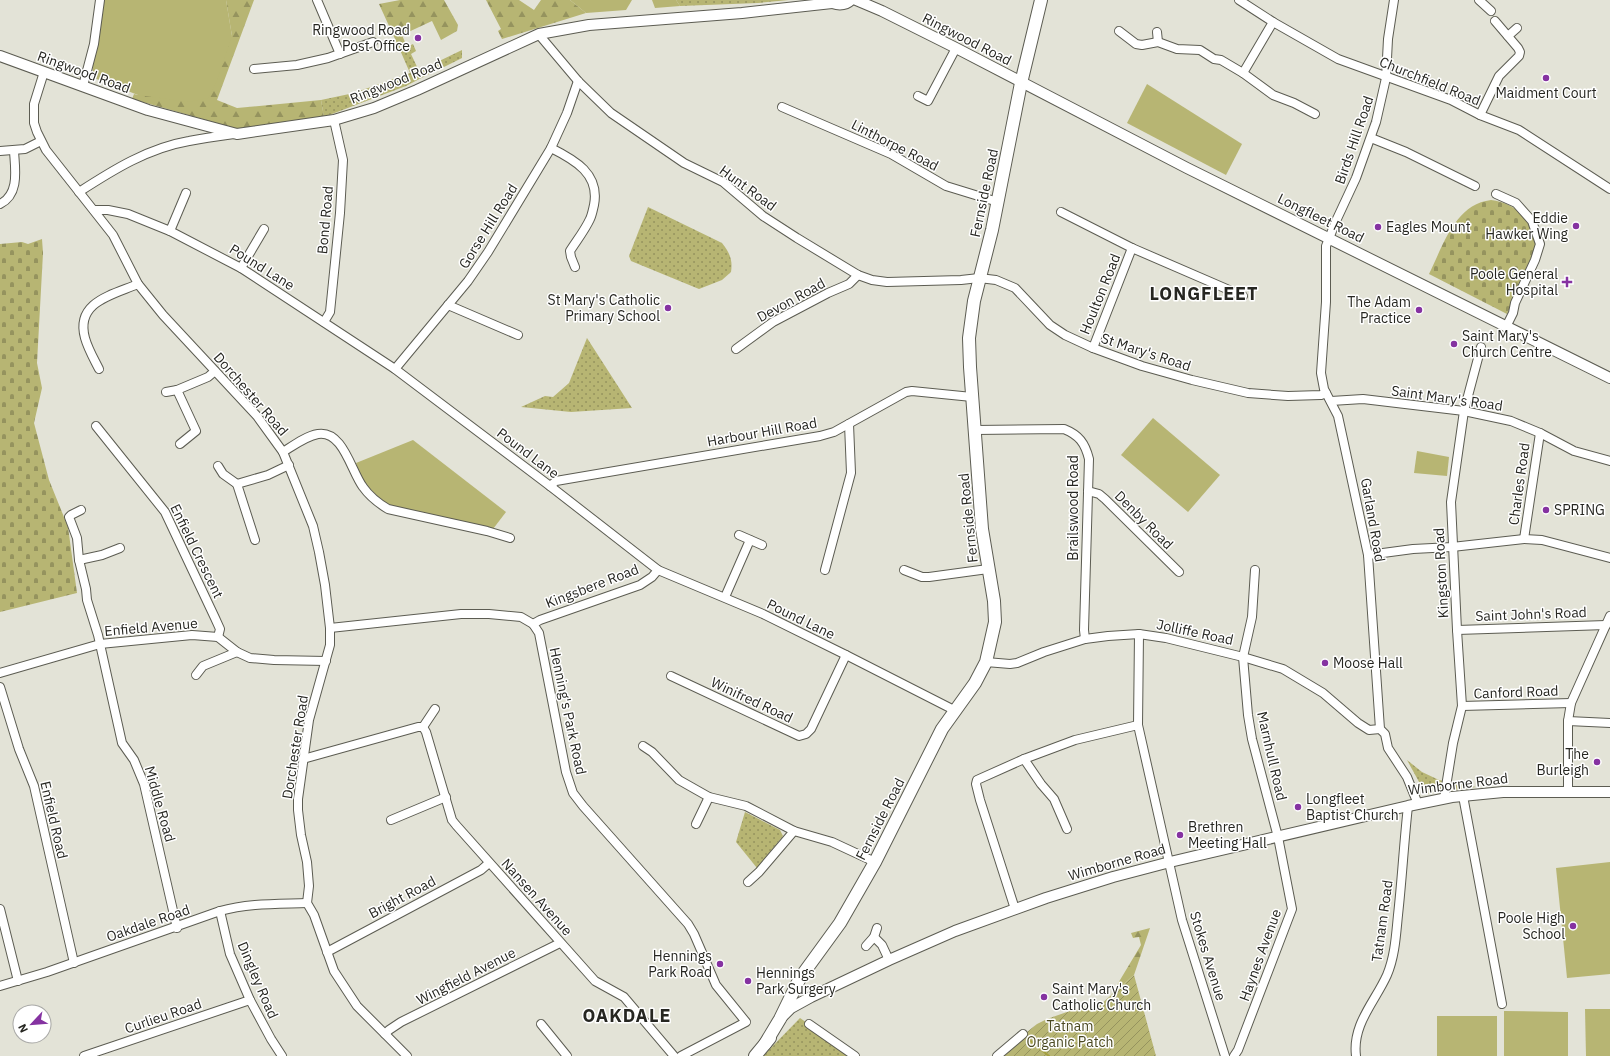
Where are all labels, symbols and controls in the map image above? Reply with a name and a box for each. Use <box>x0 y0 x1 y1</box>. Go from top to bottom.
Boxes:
street label: Ringwood Road <box>919 9 1015 69</box>
place label: Ringwood Road Post Office <box>312 21 410 55</box>
marker: Ringwood Road Post Office <box>413 33 423 43</box>
street label: Ringwood Road <box>35 47 133 97</box>
street label: Churchfield Road <box>1377 52 1483 110</box>
street label: Ringwood Road <box>347 54 445 108</box>
marker: Maidment Court <box>1541 73 1551 83</box>
place label: Maidment Court <box>1495 84 1597 102</box>
street label: Birds Hill Road <box>1330 93 1378 187</box>
street label: Linthorpe Road <box>848 115 942 175</box>
street label: Fernside Road <box>966 147 1002 239</box>
street label: Hunt Road <box>716 161 780 215</box>
street label: Gorse Hill Road <box>455 180 521 272</box>
street label: Bond Road <box>313 185 337 255</box>
street label: Longfleet Road <box>1275 189 1367 247</box>
place label: Eddie Hawker Wing <box>1485 209 1569 243</box>
place label: Eagles Mount <box>1386 218 1471 236</box>
marker: Eddie Hawker Wing <box>1571 221 1581 231</box>
marker: Eagles Mount <box>1373 222 1383 232</box>
street label: Pound Lane <box>226 240 298 294</box>
street label: Houlton Road <box>1076 251 1124 337</box>
place label: Poole General Hospital <box>1470 265 1558 299</box>
street label: Devon Road <box>754 274 828 326</box>
marker: Poole General Hospital <box>1561 276 1573 288</box>
district label: LONGFLEET <box>1149 282 1259 305</box>
place label: St Mary's Catholic Primary School <box>548 291 660 325</box>
place label: The Adam Practice <box>1347 293 1411 327</box>
marker: St Mary's Catholic Primary School <box>663 303 673 313</box>
marker: The Adam Practice <box>1414 305 1424 315</box>
place label: Saint Mary's Church Centre <box>1462 327 1552 361</box>
street label: St Mary's Road <box>1099 329 1193 375</box>
marker: Saint Mary's Church Centre <box>1449 339 1459 349</box>
street label: Dorchester Road <box>210 349 292 439</box>
street label: Saint Mary's Road <box>1390 381 1504 415</box>
street label: Harbour Hill Road <box>706 413 818 451</box>
street label: Pound Lane <box>493 424 563 482</box>
street label: Charles Road <box>1504 442 1534 526</box>
street label: Brailswood Road <box>1064 455 1082 561</box>
street label: Fernside Road <box>954 472 982 564</box>
street label: Garland Road <box>1357 476 1389 564</box>
street label: Denby Road <box>1111 487 1177 553</box>
street label: Enfield Crescent <box>166 501 228 601</box>
place label: SPRING <box>1554 501 1605 519</box>
marker: SPRING <box>1541 505 1551 515</box>
street label: Kingston Road <box>1430 527 1452 619</box>
street label: Kingsbere Road <box>543 560 641 612</box>
street label: Pound Lane <box>764 595 838 643</box>
street label: Saint John's Road <box>1475 603 1587 625</box>
street label: Enfield Avenue <box>104 614 199 640</box>
street label: Jolliffe Road <box>1155 615 1235 649</box>
street label: Henning's Park Road <box>546 646 590 776</box>
place label: Moose Hall <box>1333 654 1403 672</box>
marker: Moose Hall <box>1320 658 1330 668</box>
street label: Winifred Road <box>708 673 796 727</box>
street label: Canford Road <box>1473 682 1559 702</box>
street label: Dorchester Road <box>278 694 312 800</box>
street label: Marnhull Road <box>1253 710 1291 802</box>
place label: The Burleigh <box>1536 745 1589 779</box>
marker: The Burleigh <box>1592 757 1602 767</box>
street label: Middle Road <box>141 764 179 844</box>
street label: Wimborne Road <box>1407 769 1509 799</box>
street label: Fernside Road <box>852 775 908 863</box>
street label: Enfield Road <box>36 779 72 861</box>
place label: Longfleet Baptist Church <box>1306 790 1399 824</box>
marker: Longfleet Baptist Church <box>1293 802 1303 812</box>
place label: Brethren Meeting Hall <box>1188 818 1267 852</box>
marker: Brethren Meeting Hall <box>1175 830 1185 840</box>
street label: Wimborne Road <box>1066 840 1168 884</box>
street label: Nansen Avenue <box>498 855 577 940</box>
street label: Bright Road <box>365 872 439 922</box>
street label: Tatnam Road <box>1367 879 1397 963</box>
street label: Oakdale Road <box>104 900 192 946</box>
street label: Haynes Avenue <box>1235 906 1285 1004</box>
street label: Stokes Avenue <box>1186 909 1230 1003</box>
place label: Poole High School <box>1498 909 1565 943</box>
marker: Poole High School <box>1568 921 1578 931</box>
street label: Dingley Road <box>234 939 282 1021</box>
street label: Wingfield Avenue <box>413 943 519 1009</box>
place label: Hennings Park Road <box>648 947 712 981</box>
marker: Hennings Park Road <box>715 959 725 969</box>
place label: Hennings Park Surgery <box>756 964 836 998</box>
marker: Hennings Park Surgery <box>743 976 753 986</box>
place label: Saint Mary's Catholic Church <box>1052 980 1151 1014</box>
marker: Saint Mary's Catholic Church <box>1039 992 1049 1002</box>
street label: Curlieu Road <box>122 994 204 1038</box>
north arrow <box>12 1004 52 1044</box>
district label: OAKDALE <box>583 1004 671 1027</box>
park label: Tatnam Organic Patch <box>1026 1017 1114 1051</box>
text: N <box>15 1022 31 1035</box>

